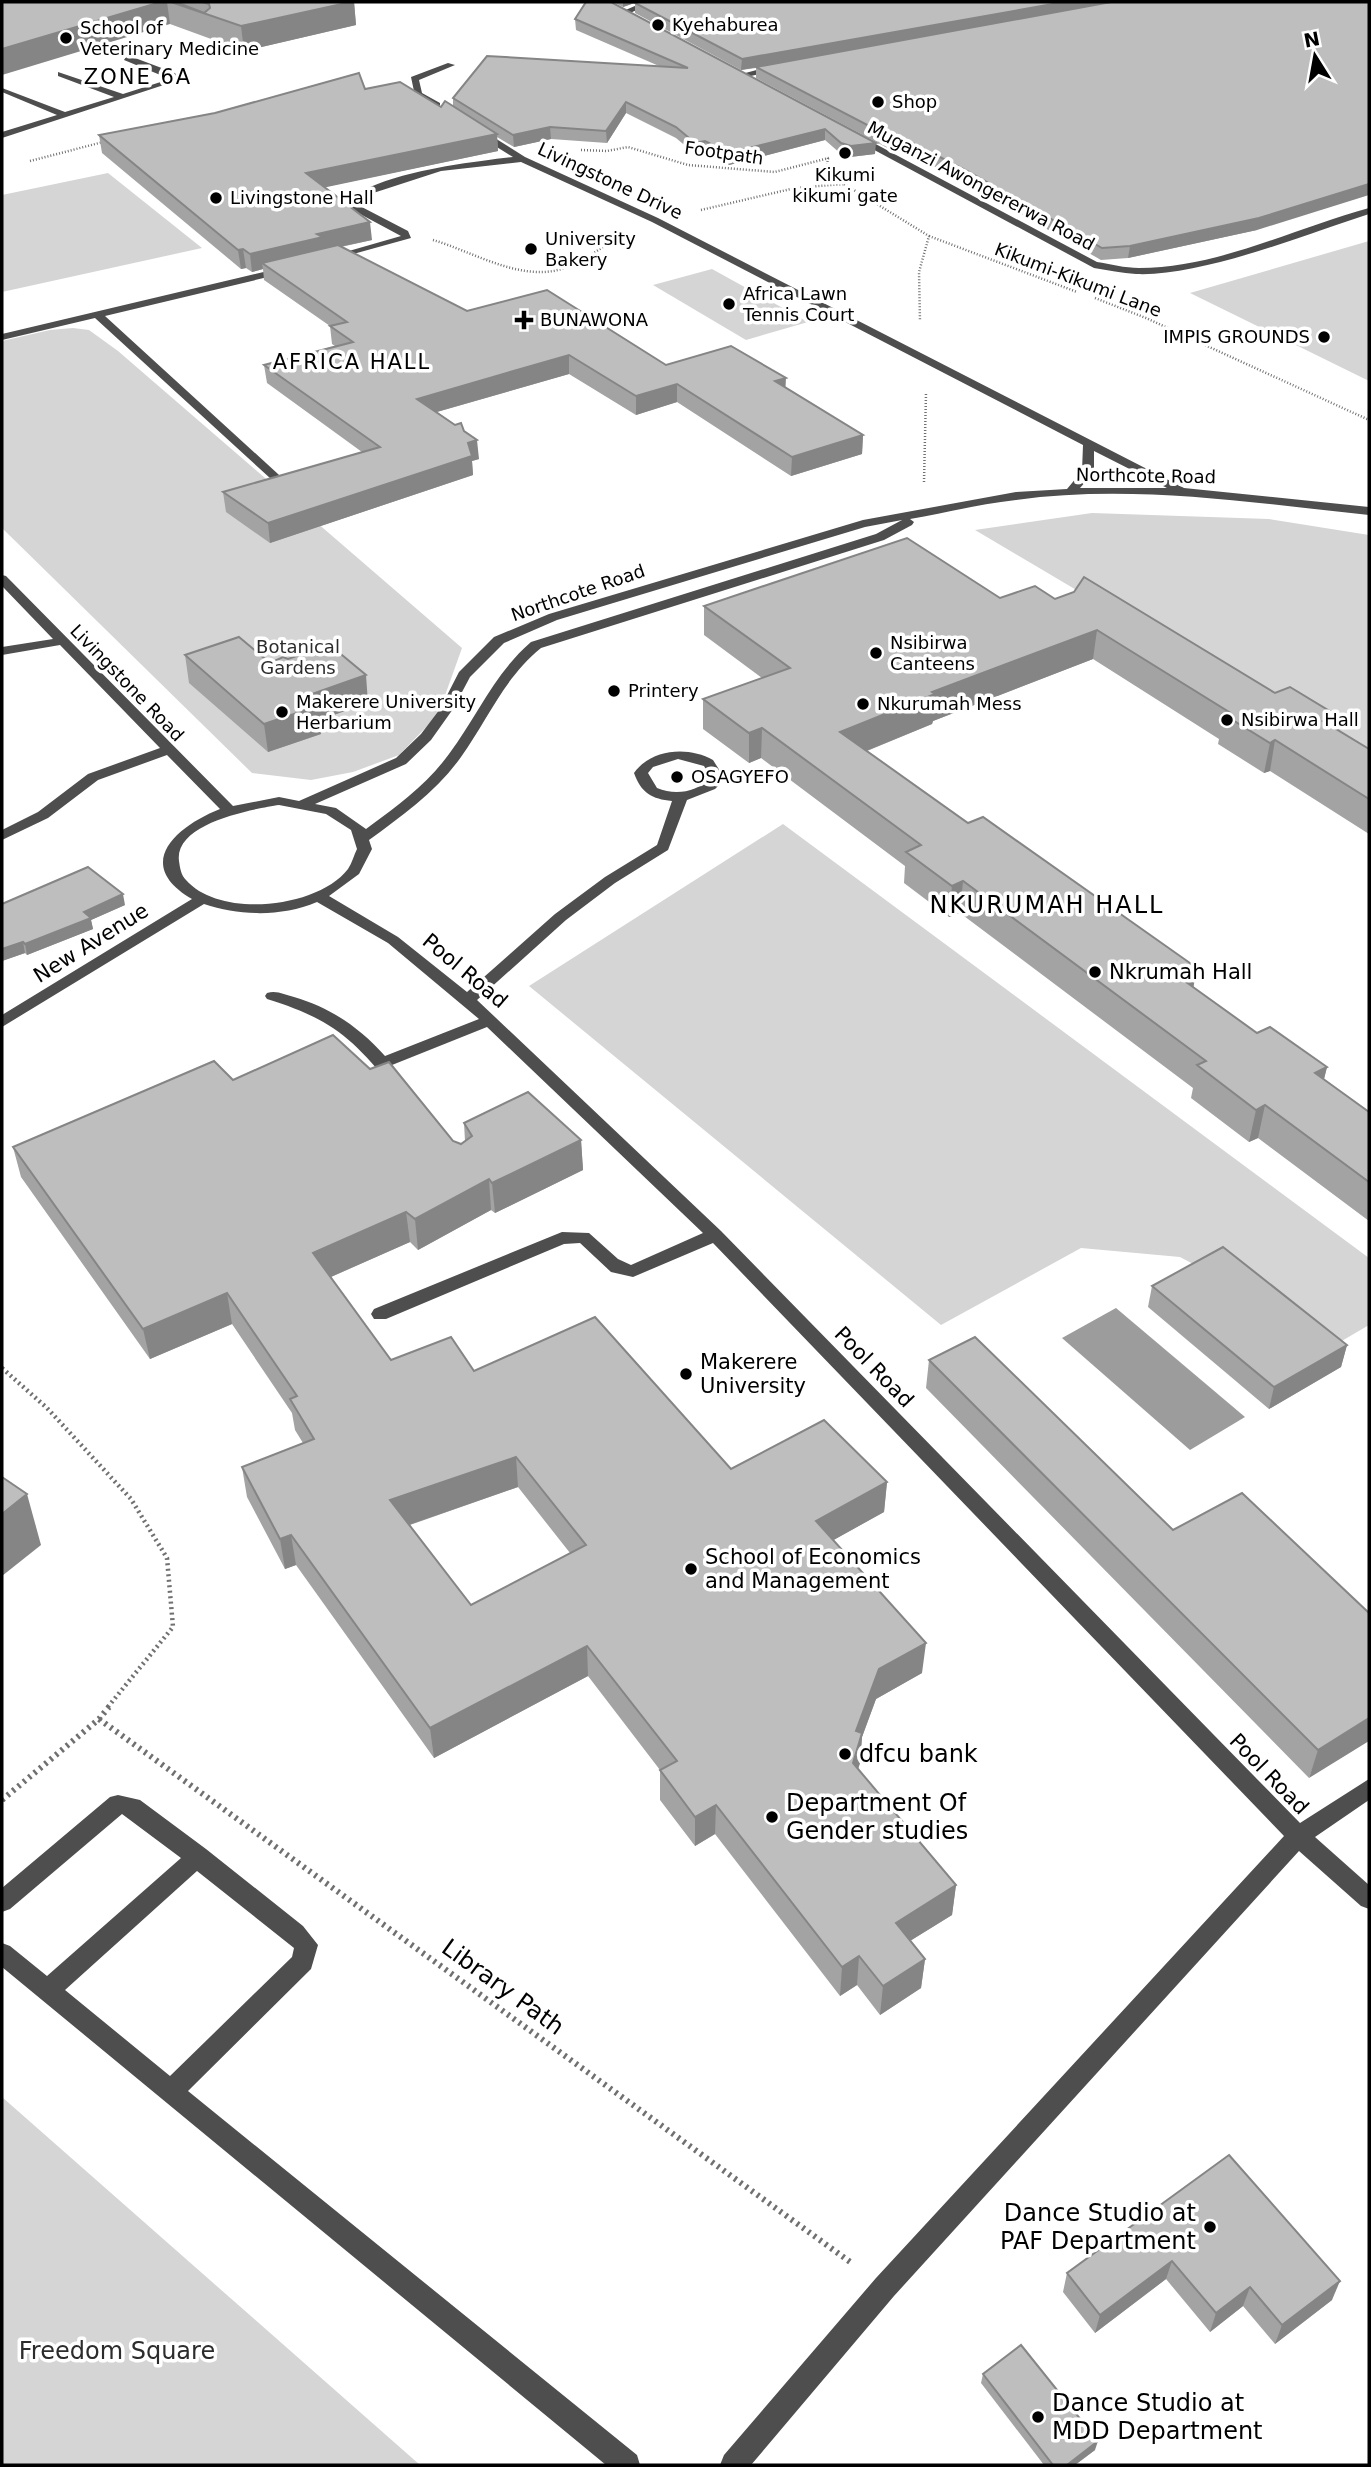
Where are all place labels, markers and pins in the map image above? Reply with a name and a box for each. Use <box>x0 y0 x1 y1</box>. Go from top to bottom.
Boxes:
place label: Kyehaburea <box>672 14 779 35</box>
place label: School of Veterinary Medicine <box>80 17 259 59</box>
marker: Kyehaburea <box>650 17 666 33</box>
marker: School of Veterinary Medicine <box>58 30 74 46</box>
place label: Shop <box>892 91 937 112</box>
marker: Shop <box>870 94 886 110</box>
marker: Kikumi kikumi gate <box>837 145 853 161</box>
place label: Kikumi kikumi gate <box>792 164 898 206</box>
place label: Livingstone Hall <box>230 187 374 208</box>
marker: Livingstone Hall <box>208 190 224 206</box>
place label: University Bakery <box>545 228 636 270</box>
marker: University Bakery <box>523 241 539 257</box>
place label: Africa Lawn Tennis Court <box>742 283 854 325</box>
marker: Africa Lawn Tennis Court <box>721 296 737 312</box>
place label: BUNAWONA <box>540 309 649 330</box>
marker: BUNAWONA <box>514 310 534 330</box>
place label: IMPIS GROUNDS <box>1163 326 1310 347</box>
marker: IMPIS GROUNDS <box>1316 329 1332 345</box>
place label: Nsibirwa Canteens <box>890 632 975 674</box>
marker: Nsibirwa Canteens <box>868 645 884 661</box>
place label: Printery <box>628 680 699 701</box>
marker: Printery <box>606 683 622 699</box>
place label: Makerere University Herbarium <box>296 691 476 733</box>
place label: Nkurumah Mess <box>877 693 1022 714</box>
marker: Nkurumah Mess <box>855 696 871 712</box>
marker: Makerere University Herbarium <box>274 704 290 720</box>
place label: Nsibirwa Hall <box>1241 709 1359 730</box>
marker: Nsibirwa Hall <box>1219 712 1235 728</box>
place label: OSAGYEFO <box>691 766 789 787</box>
marker: OSAGYEFO <box>669 769 685 785</box>
place label: Nkrumah Hall <box>1109 960 1252 984</box>
marker: Nkrumah Hall <box>1087 964 1103 980</box>
place label: Makerere University <box>700 1350 806 1398</box>
marker: Makerere University <box>678 1366 694 1382</box>
place label: School of Economics and Management <box>705 1545 921 1593</box>
marker: School of Economics and Management <box>683 1561 699 1577</box>
place label: dfcu bank <box>859 1740 978 1768</box>
marker: dfcu bank <box>837 1746 853 1762</box>
place label: Department Of Gender studies <box>786 1789 968 1845</box>
marker: Department Of Gender studies <box>764 1809 780 1825</box>
place label: Dance Studio at PAF Department <box>1000 2199 1196 2255</box>
marker: Dance Studio at PAF Department <box>1202 2219 1218 2235</box>
place label: Dance Studio at MDD Department <box>1052 2389 1263 2445</box>
marker: Dance Studio at MDD Department <box>1030 2409 1046 2425</box>

